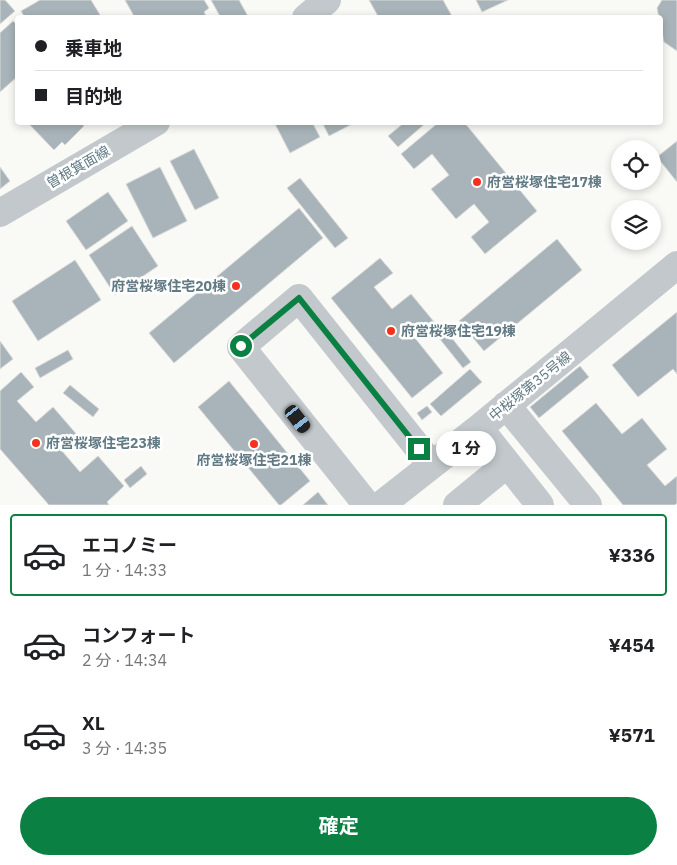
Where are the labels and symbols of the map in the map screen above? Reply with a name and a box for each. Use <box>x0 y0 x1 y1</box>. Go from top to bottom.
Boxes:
street label: 曽根箕面線 <box>43 142 113 192</box>
place label: 府営桜塚住宅17棟 <box>487 173 602 191</box>
marker: 府営桜塚住宅17棟 <box>471 176 483 188</box>
place label: 府営桜塚住宅20棟 <box>111 277 226 295</box>
marker: 府営桜塚住宅20棟 <box>230 280 242 292</box>
place label: 府営桜塚住宅19棟 <box>401 322 516 340</box>
marker: 府営桜塚住宅19棟 <box>385 325 397 337</box>
route start <box>230 335 252 357</box>
street label: 中桜塚第35号線 <box>485 347 575 425</box>
car <box>282 403 313 435</box>
callout: 1 分 <box>436 432 496 466</box>
place label: 府営桜塚住宅23棟 <box>46 434 161 452</box>
marker: 府営桜塚住宅23棟 <box>30 437 42 449</box>
marker: 府営桜塚住宅21棟 <box>248 438 260 450</box>
route end <box>408 438 430 460</box>
place label: 府営桜塚住宅21棟 <box>197 451 311 469</box>

